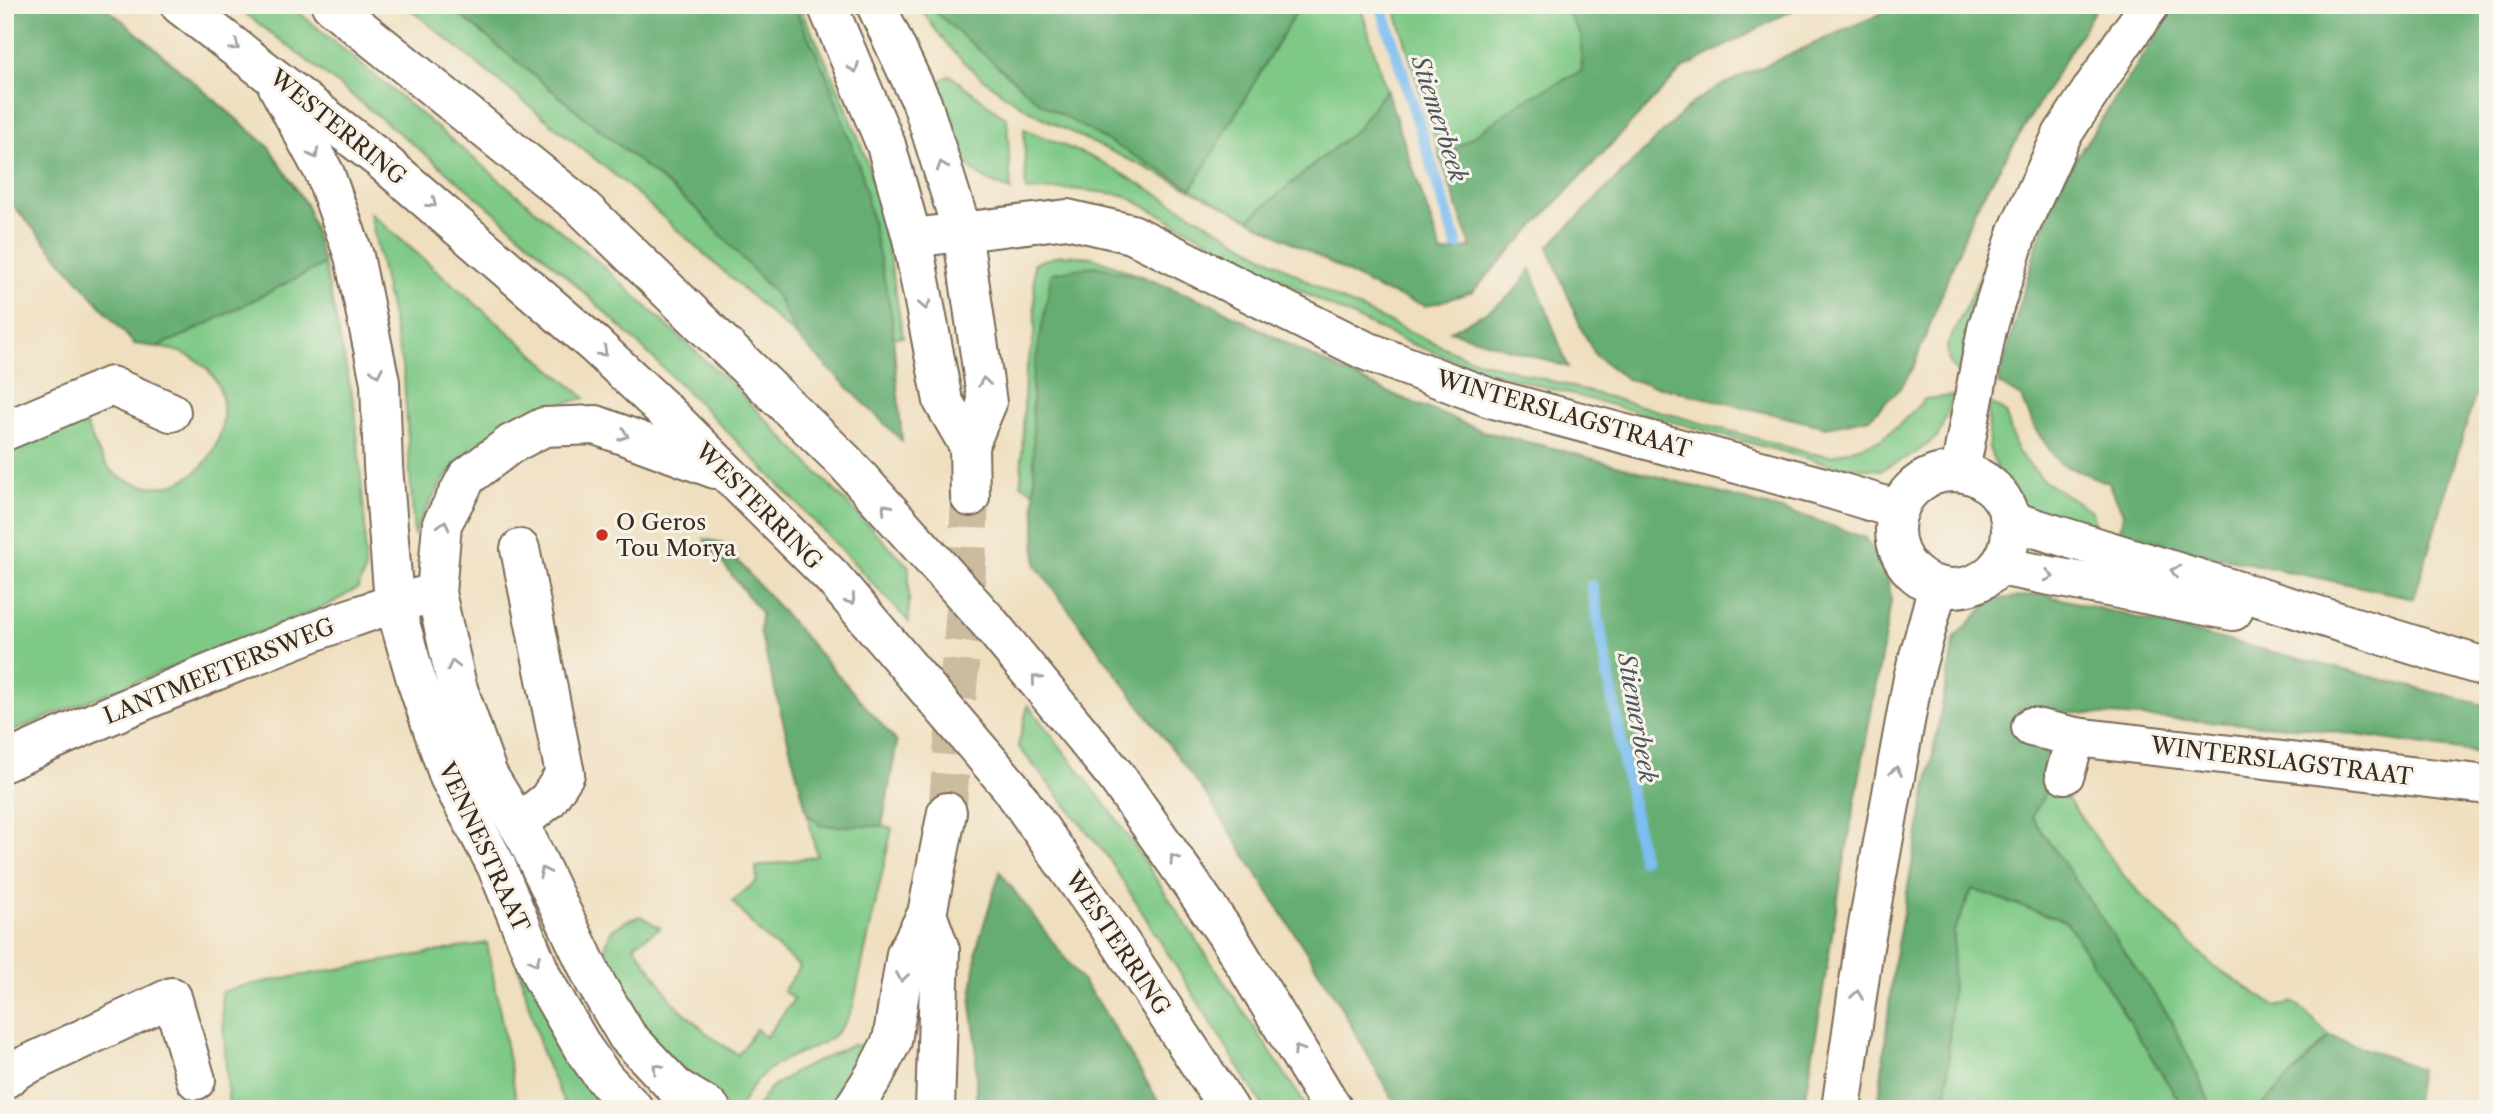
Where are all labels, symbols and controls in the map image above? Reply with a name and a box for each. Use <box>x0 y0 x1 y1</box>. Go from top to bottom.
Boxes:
one-way arrow <box>227 38 239 50</box>
water label: Stiemerbeek <box>1405 50 1474 186</box>
one-way arrow <box>845 61 859 73</box>
street label: WESTERRING <box>263 63 412 191</box>
one-way arrow <box>306 147 319 159</box>
one-way arrow <box>936 160 950 173</box>
one-way arrow <box>423 195 436 207</box>
one-way arrow <box>916 299 931 311</box>
one-way arrow <box>595 344 608 357</box>
street label: WINTERSLAGSTRAAT <box>1432 364 1695 464</box>
one-way arrow <box>369 366 384 378</box>
one-way arrow <box>977 376 992 388</box>
one-way arrow <box>617 427 629 441</box>
street label: WESTERRING <box>689 436 828 575</box>
one-way arrow <box>882 503 894 516</box>
place label: O Geros Tou Morya <box>616 508 737 562</box>
one-way arrow <box>436 520 451 532</box>
marker: O Geros Tou Morya <box>594 527 610 543</box>
one-way arrow <box>2169 565 2181 579</box>
one-way arrow <box>2043 568 2055 583</box>
one-way arrow <box>843 591 855 604</box>
street label: LANTMEETERSWEG <box>99 612 339 730</box>
water label: Stiemerbeek <box>1611 649 1663 786</box>
one-way arrow <box>446 659 461 671</box>
one-way arrow <box>1031 675 1044 687</box>
street label: WINTERSLAGSTRAAT <box>2148 731 2415 791</box>
street label: VENNESTRAAT <box>432 757 536 937</box>
one-way arrow <box>1888 765 1903 777</box>
one-way arrow <box>1170 854 1182 867</box>
street label: WESTERRING <box>1059 865 1176 1020</box>
one-way arrow <box>538 867 552 879</box>
one-way arrow <box>527 954 541 966</box>
one-way arrow <box>895 971 910 983</box>
one-way arrow <box>1849 989 1864 1001</box>
one-way arrow <box>1293 1045 1306 1058</box>
one-way arrow <box>652 1063 665 1076</box>

